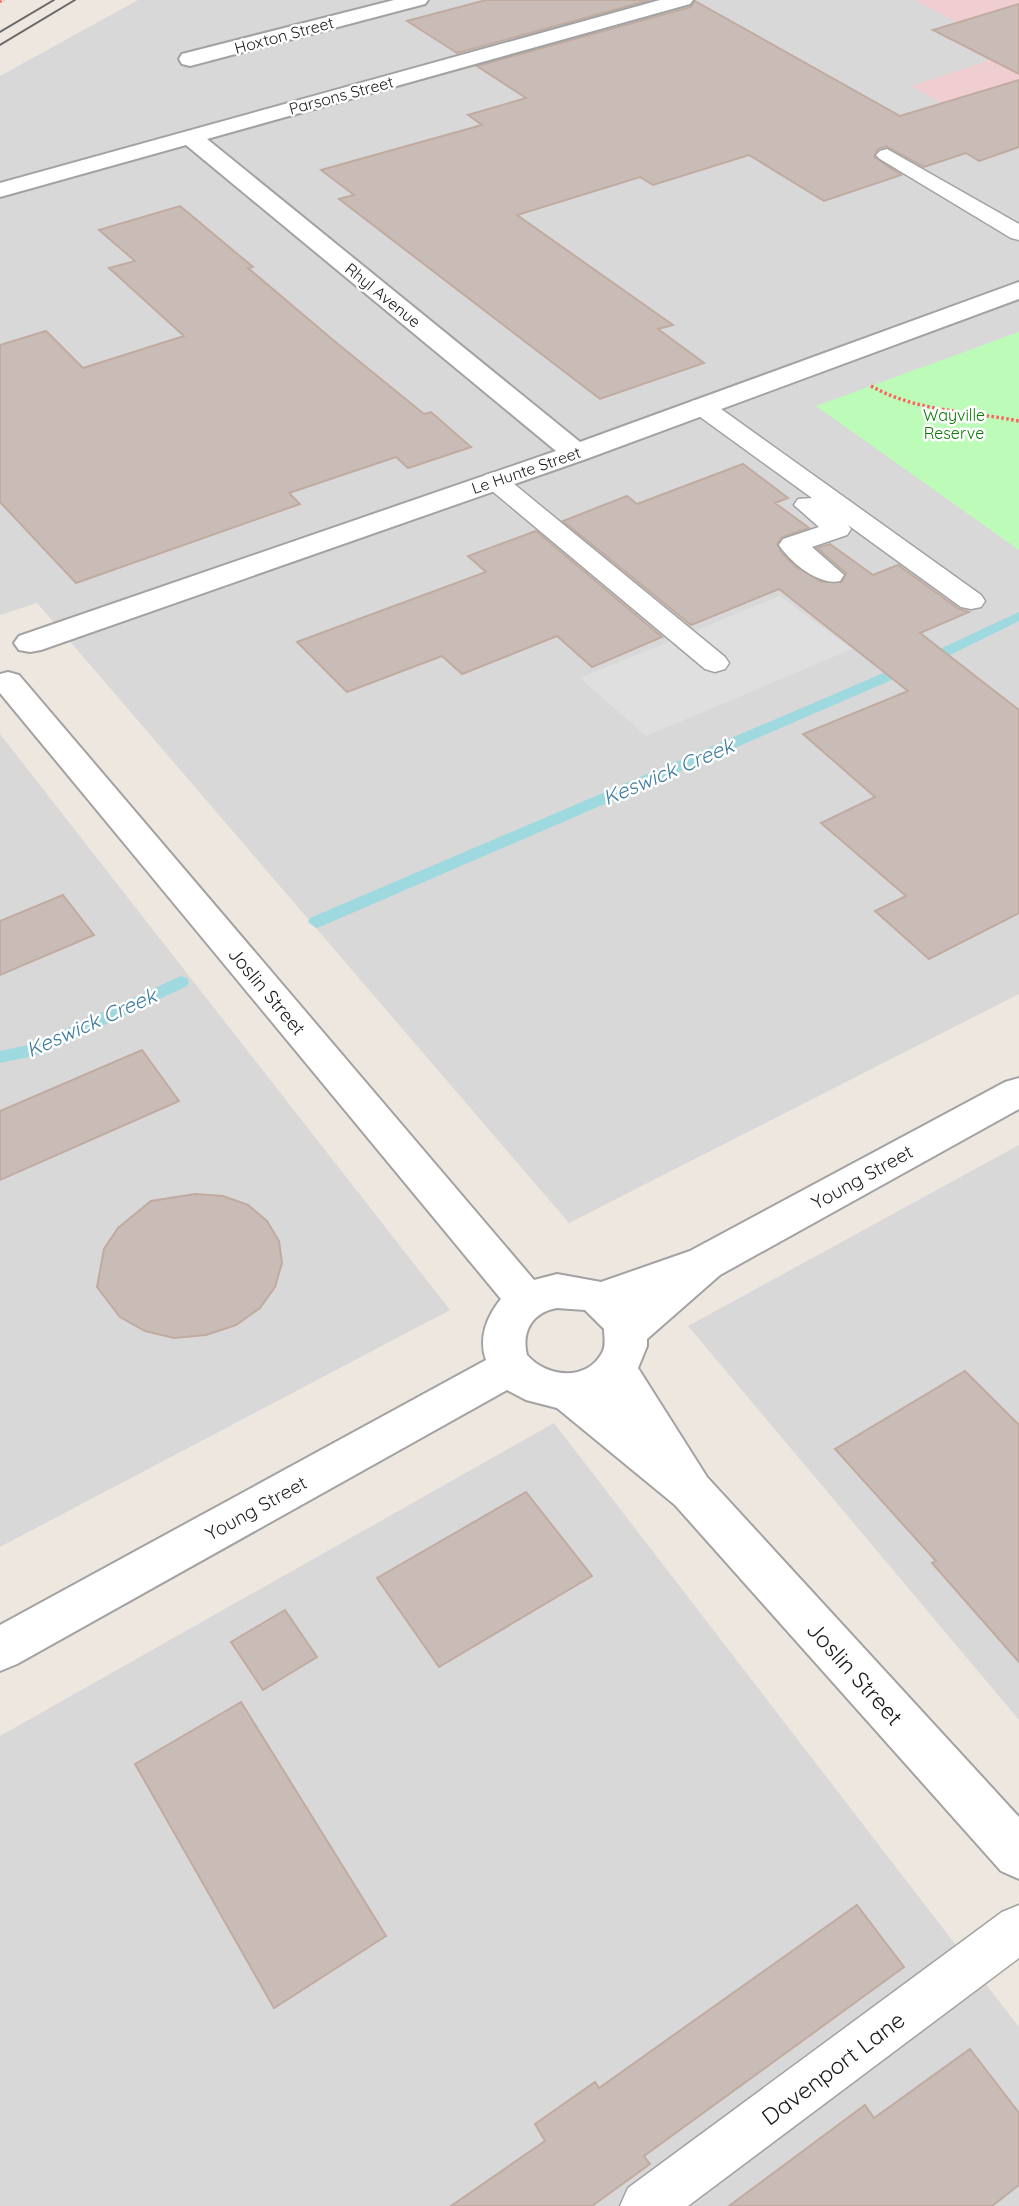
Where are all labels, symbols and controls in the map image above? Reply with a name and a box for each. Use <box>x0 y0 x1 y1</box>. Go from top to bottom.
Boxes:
street label: Hoxton Street <box>232 12 336 58</box>
street label: Parsons Street <box>287 71 395 119</box>
street label: Rhyl Avenue <box>341 258 425 332</box>
park label: Wayville Reserve <box>923 405 985 443</box>
street label: Le Hunte Street <box>469 442 583 498</box>
water label: Keswick Creek <box>599 731 739 810</box>
street label: Joslin Street <box>223 942 311 1040</box>
water label: Keswick Creek <box>22 981 162 1062</box>
street label: Young Street <box>807 1139 917 1215</box>
street label: Young Street <box>201 1470 311 1546</box>
street label: Joslin Street <box>801 1615 910 1731</box>
street label: Davenport Lane <box>756 2005 910 2131</box>

